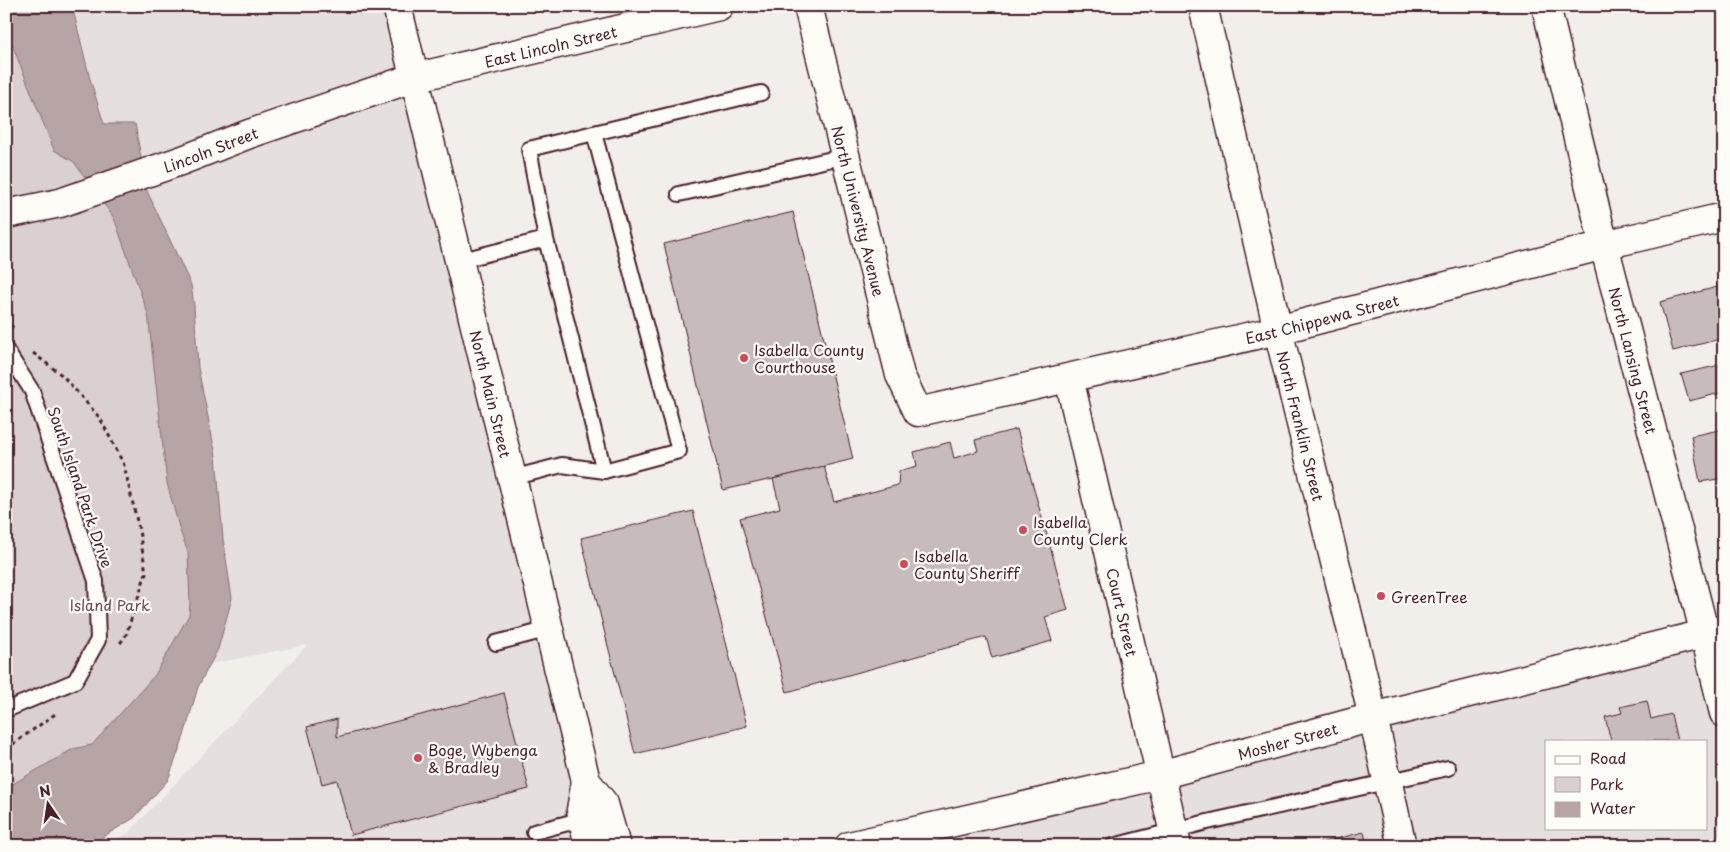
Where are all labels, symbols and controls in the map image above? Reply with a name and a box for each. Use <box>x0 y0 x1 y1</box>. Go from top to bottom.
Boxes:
street label: East Lincoln Street <box>482 19 619 72</box>
street label: Lincoln Street <box>160 120 261 178</box>
street label: North University Avenue <box>827 123 891 299</box>
street label: North Lansing Street <box>1604 284 1664 436</box>
street label: East Chippewa Street <box>1243 288 1401 349</box>
street label: North Main Street <box>465 328 518 460</box>
place label: Isabella County Courthouse <box>754 338 864 378</box>
street label: North Franklin Street <box>1272 348 1331 503</box>
marker: Isabella County Courthouse <box>738 352 750 364</box>
street label: South Island Park Drive <box>43 403 119 571</box>
place label: Isabella County Clerk <box>1033 510 1128 550</box>
marker: Isabella County Clerk <box>1017 524 1029 536</box>
place label: Isabella County Sheriff <box>914 544 1020 584</box>
marker: Isabella County Sheriff <box>898 558 910 570</box>
street label: Court Street <box>1102 565 1144 658</box>
place label: GreenTree <box>1391 585 1468 608</box>
marker: GreenTree <box>1375 590 1387 602</box>
park label: Island Park <box>70 593 150 616</box>
street label: Mosher Street <box>1235 716 1340 765</box>
place label: Boge, Wybenga & Bradley <box>428 738 538 778</box>
legend <box>1545 740 1708 830</box>
text: Road <box>1590 746 1626 769</box>
marker: Boge, Wybenga & Bradley <box>412 752 424 764</box>
text: Park <box>1590 772 1624 795</box>
text: N <box>37 779 53 802</box>
north arrow <box>22 780 72 830</box>
text: Water <box>1590 796 1635 819</box>

